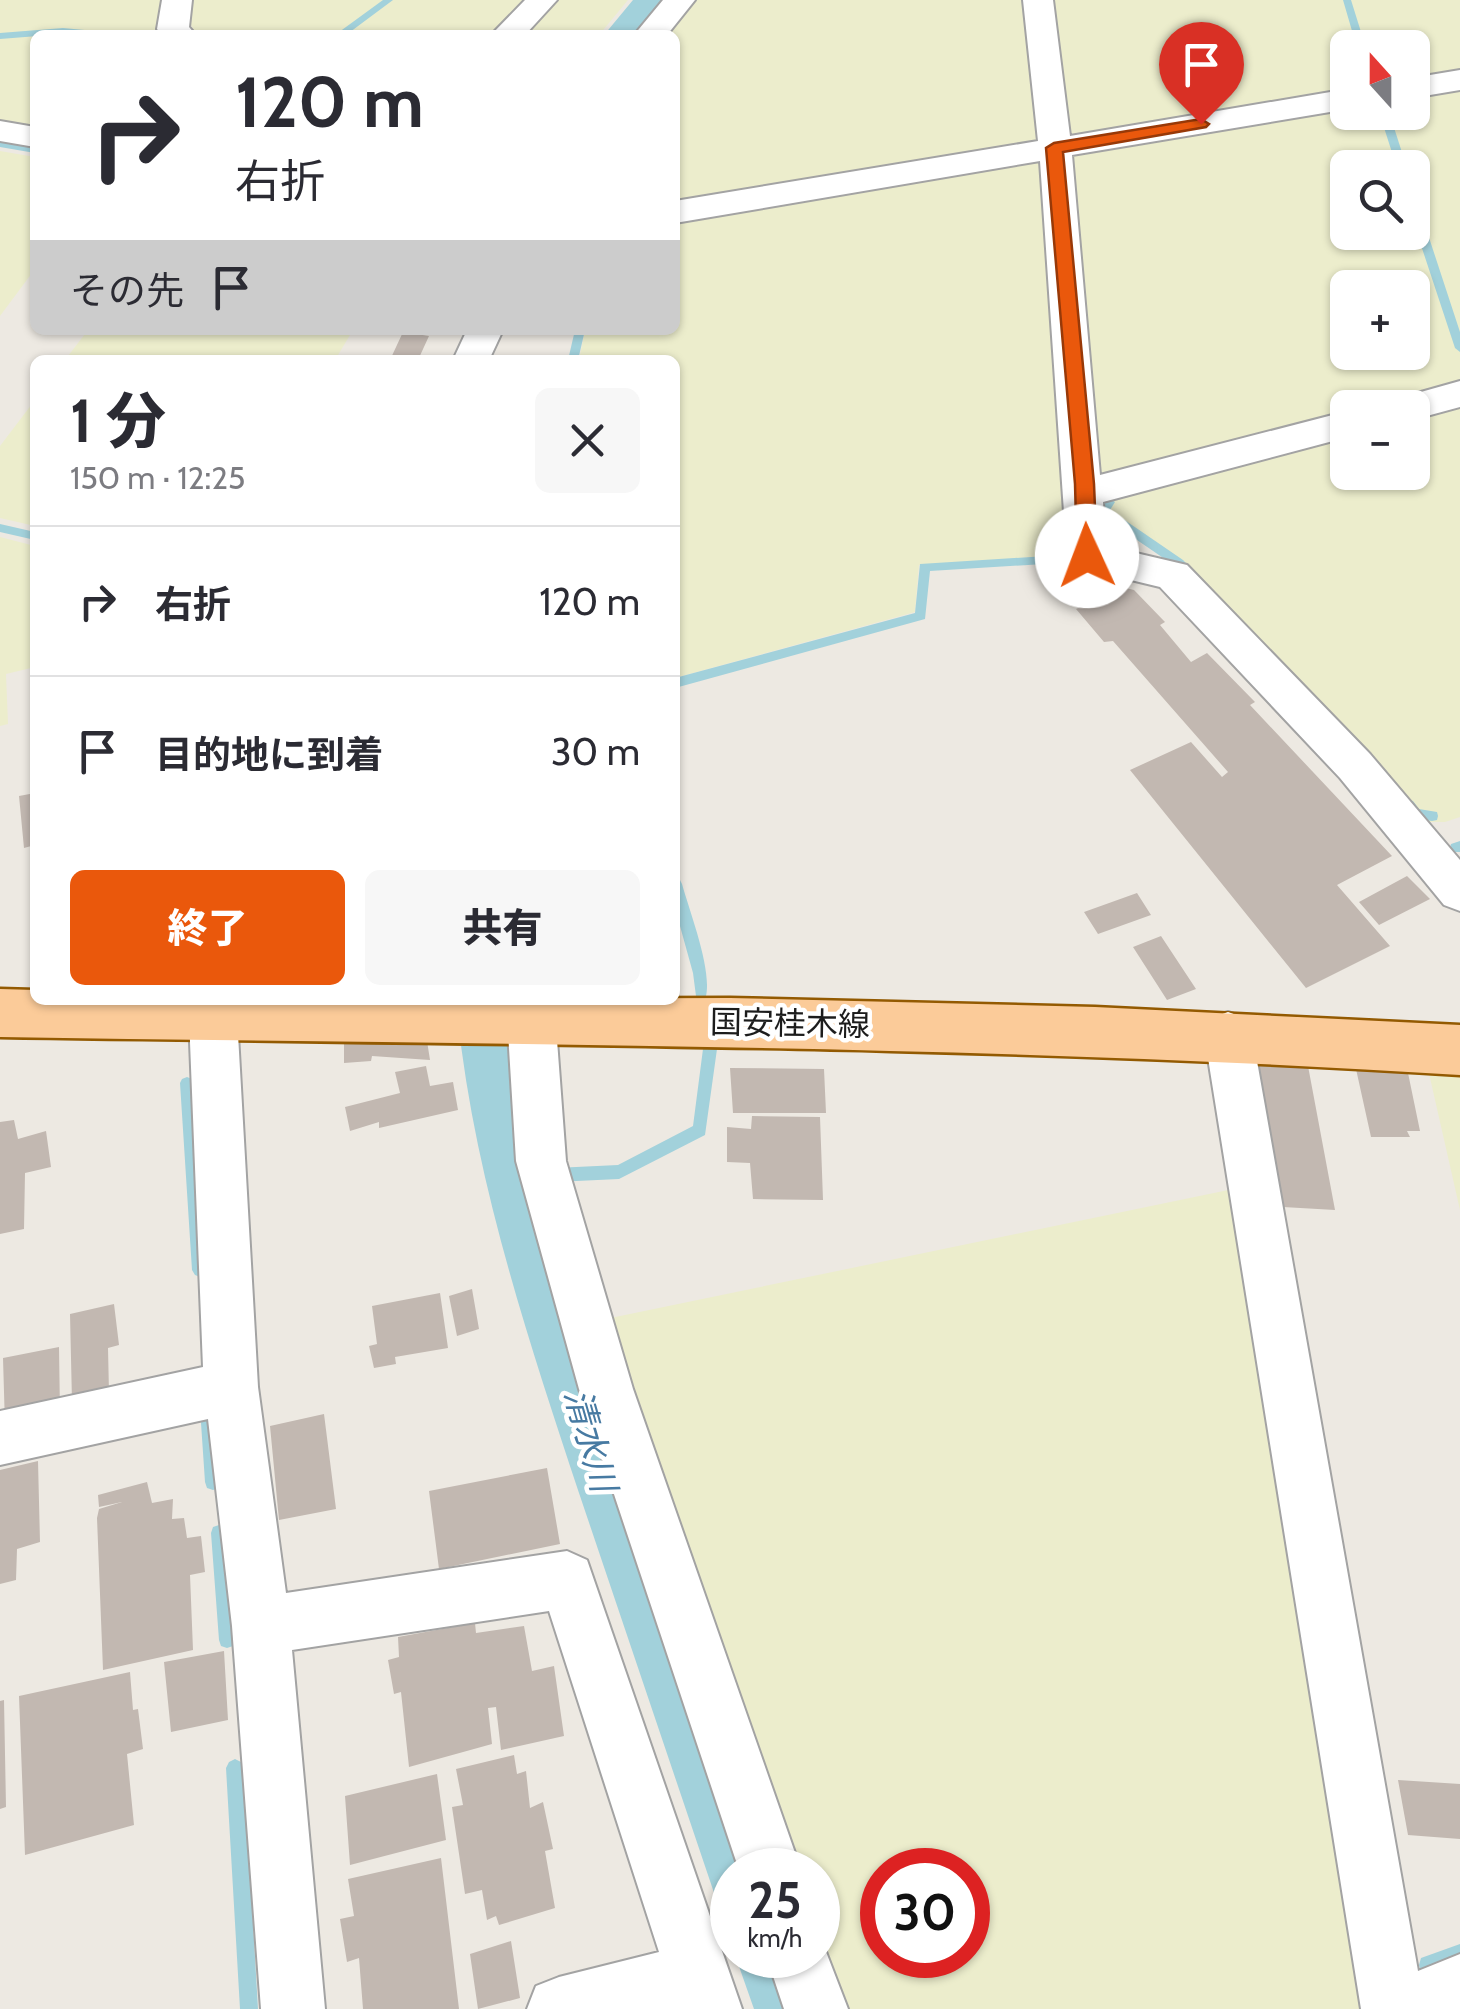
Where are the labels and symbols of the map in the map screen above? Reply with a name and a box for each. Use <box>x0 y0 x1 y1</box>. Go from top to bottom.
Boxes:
pin <box>1159 22 1244 125</box>
north arrow <box>1330 30 1430 130</box>
position arrow <box>1035 504 1139 608</box>
street label: 国安桂木線 <box>710 1002 870 1044</box>
water label: 清水川 <box>556 1384 627 1500</box>
speed limit sign: 30 <box>860 1848 990 1978</box>

